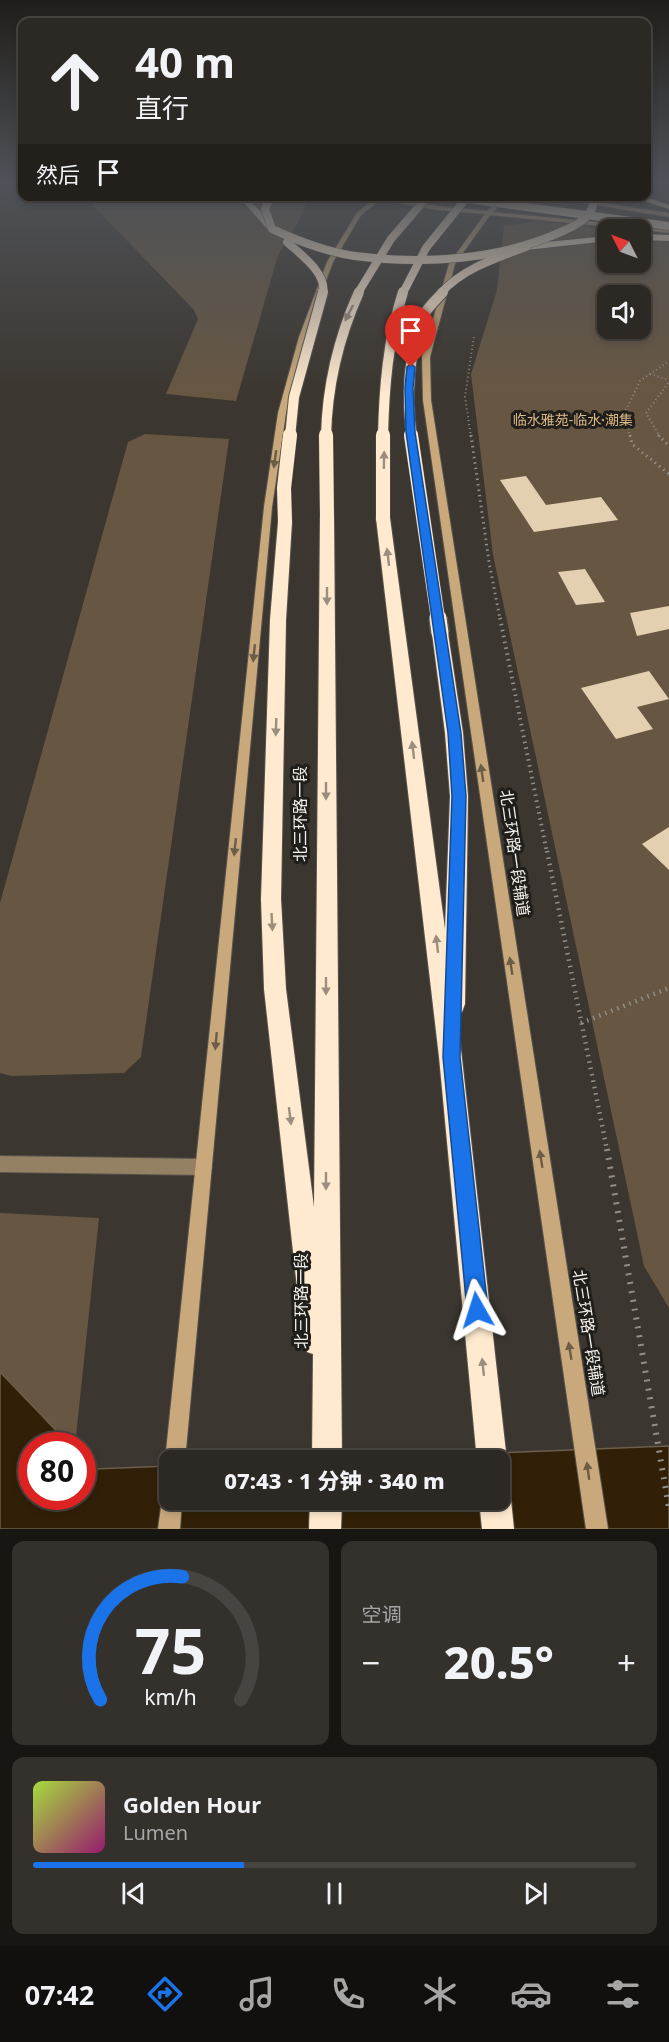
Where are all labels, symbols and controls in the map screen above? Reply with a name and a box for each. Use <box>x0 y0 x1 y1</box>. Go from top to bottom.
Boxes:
text: 40 m <box>135 33 235 90</box>
icon: ahead <box>36 42 114 120</box>
text: 直行 <box>135 89 189 126</box>
icon: arrive <box>92 156 125 189</box>
text: 然后 <box>36 159 80 189</box>
north arrow <box>597 219 651 273</box>
map controls <box>597 219 651 339</box>
button: sound <box>597 285 651 339</box>
one-way arrow <box>344 305 353 322</box>
pin <box>385 305 436 367</box>
icon: arrive <box>394 314 427 347</box>
park label: 临水雅苑-临水·潮集 <box>513 410 633 429</box>
one-way arrow <box>271 450 280 469</box>
one-way arrow <box>379 450 389 469</box>
one-way arrow <box>383 547 393 566</box>
one-way arrow <box>322 587 332 606</box>
one-way arrow <box>249 644 259 663</box>
one-way arrow <box>271 718 281 737</box>
one-way arrow <box>408 741 417 760</box>
one-way arrow <box>478 764 487 783</box>
street label: 北三环路一段 <box>289 766 311 862</box>
one-way arrow <box>321 782 331 801</box>
street label: 北三环路一段辅道 <box>495 788 535 918</box>
one-way arrow <box>230 838 240 857</box>
one-way arrow <box>268 912 277 931</box>
one-way arrow <box>432 934 442 953</box>
one-way arrow <box>506 956 515 975</box>
one-way arrow <box>321 977 330 996</box>
one-way arrow <box>211 1032 221 1051</box>
one-way arrow <box>285 1107 295 1126</box>
one-way arrow <box>536 1149 545 1168</box>
one-way arrow <box>321 1172 331 1191</box>
street label: 北三环路一段 <box>290 1253 312 1349</box>
street label: 北三环路一段辅道 <box>568 1268 610 1398</box>
position arrow <box>445 1278 509 1342</box>
one-way arrow <box>566 1342 575 1361</box>
one-way arrow <box>478 1358 488 1377</box>
speed limit sign: 80 <box>18 1432 96 1510</box>
one-way arrow <box>584 1462 593 1481</box>
text: 07:43 · 1 分钟 · 340 m <box>224 1465 445 1495</box>
text: 空调 <box>362 1601 402 1628</box>
text: 75 <box>135 1607 206 1692</box>
text: 20.5° <box>444 1631 554 1692</box>
text: − <box>362 1640 380 1685</box>
text: + <box>617 1640 636 1685</box>
text: km/h <box>144 1682 197 1711</box>
text: Golden Hour <box>123 1789 261 1819</box>
text: Lumen <box>123 1819 188 1846</box>
icon: previous <box>117 1877 150 1910</box>
icon: pause <box>318 1877 351 1910</box>
icon: next <box>519 1877 552 1910</box>
icon: directions <box>144 1973 186 2015</box>
icon: music <box>236 1973 278 2015</box>
icon: phone <box>327 1973 369 2015</box>
icon: climate <box>419 1973 461 2015</box>
icon: car <box>510 1973 552 2015</box>
icon: filters <box>602 1973 644 2015</box>
text: 07:42 <box>25 1976 94 2013</box>

